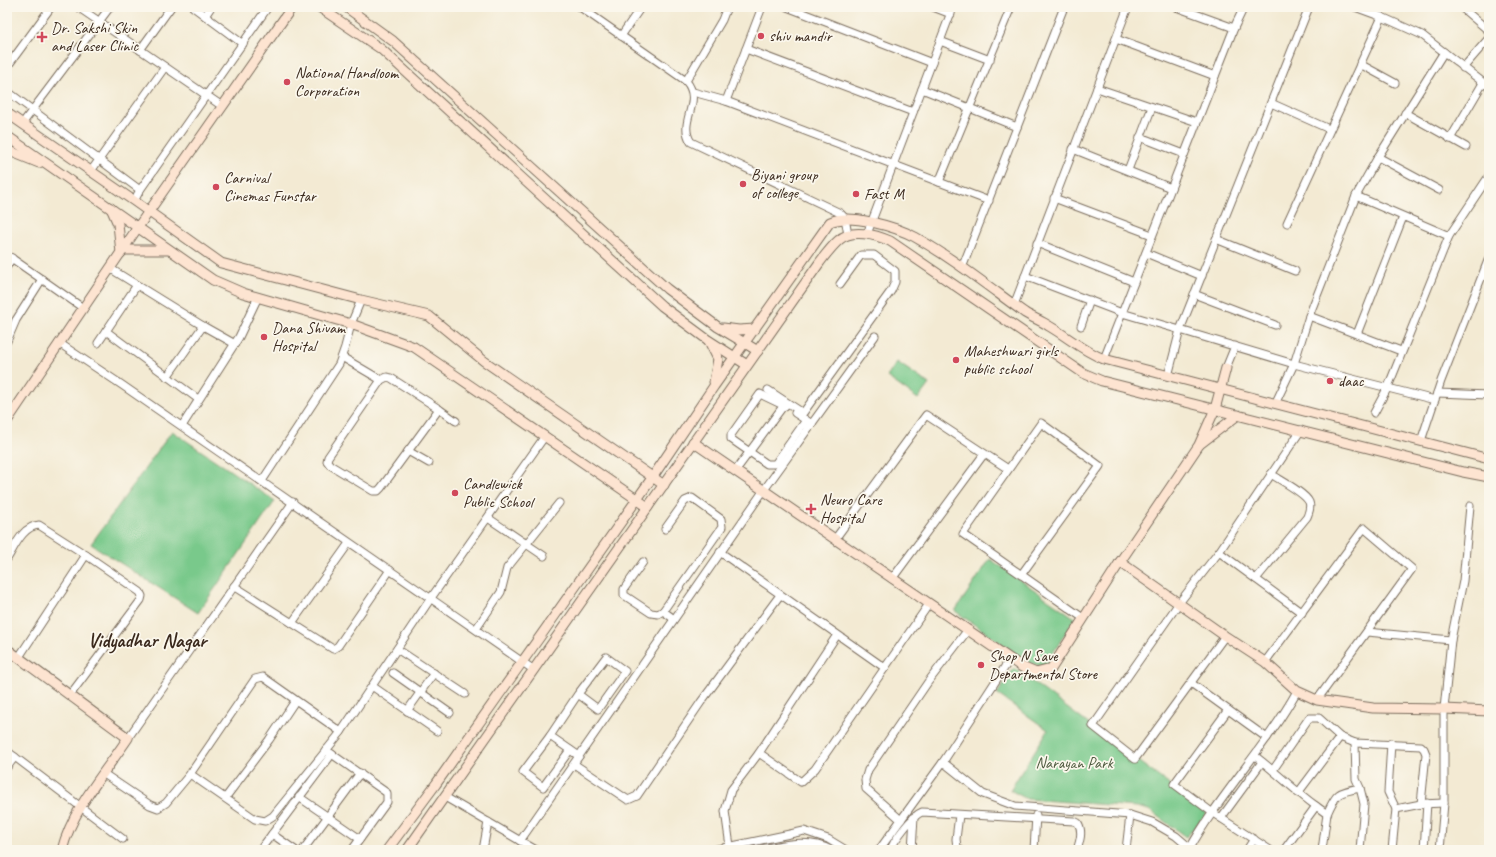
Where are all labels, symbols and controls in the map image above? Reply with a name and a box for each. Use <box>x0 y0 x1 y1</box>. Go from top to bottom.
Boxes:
place label: Dr. Sakshi Skin and Laser Clinic <box>51 18 139 56</box>
place label: shiv mandir <box>769 26 834 46</box>
marker: Dr. Sakshi Skin and Laser Clinic <box>36 31 48 43</box>
marker: shiv mandir <box>756 31 766 41</box>
place label: National Handloom Corporation <box>295 63 400 101</box>
marker: National Handloom Corporation <box>282 77 292 87</box>
place label: Biyani group of college <box>751 165 818 203</box>
place label: Carnival Cinemas Funstar <box>224 168 318 206</box>
marker: Biyani group of college <box>738 179 748 189</box>
marker: Carnival Cinemas Funstar <box>211 182 221 192</box>
place label: Fast M <box>864 184 905 204</box>
marker: Fast M <box>851 189 861 199</box>
place label: Dana Shivam Hospital <box>272 318 347 356</box>
marker: Dana Shivam Hospital <box>259 332 269 342</box>
place label: Maheshwari girls public school <box>964 341 1059 379</box>
marker: Maheshwari girls public school <box>951 355 961 365</box>
place label: daac <box>1338 371 1365 391</box>
marker: daac <box>1325 376 1335 386</box>
place label: Candlewick Public School <box>463 474 536 512</box>
marker: Candlewick Public School <box>450 488 460 498</box>
place label: Neuro Care Hospital <box>820 490 884 528</box>
marker: Neuro Care Hospital <box>805 503 817 515</box>
district label: Vidyadhar Nagar <box>88 628 209 654</box>
place label: Shop N Save Departmental Store <box>989 646 1099 684</box>
marker: Shop N Save Departmental Store <box>976 660 986 670</box>
park label: Narayan Park <box>1035 753 1114 773</box>

